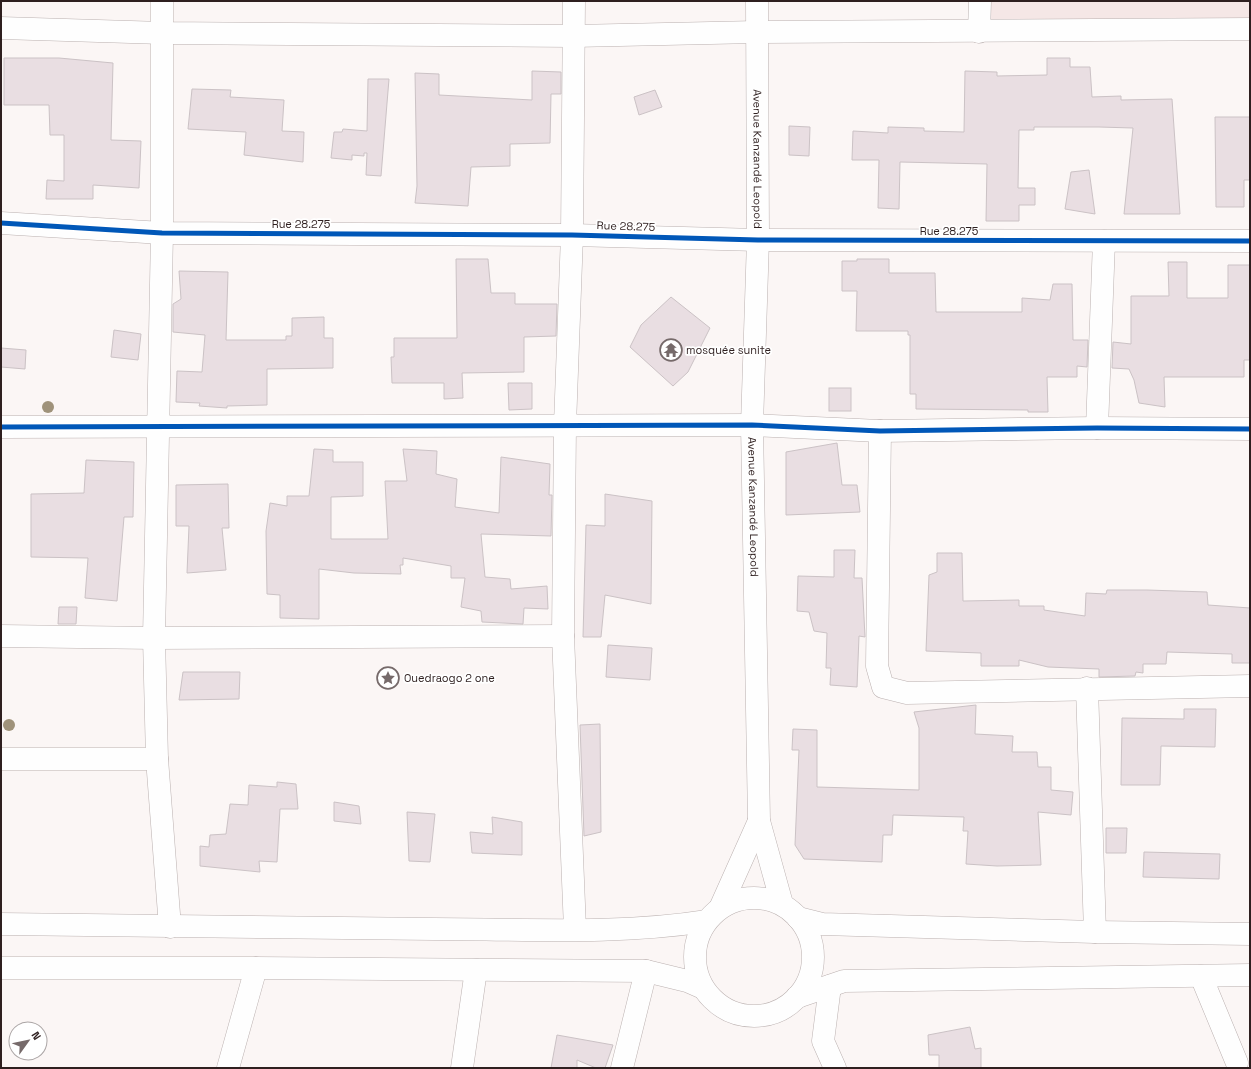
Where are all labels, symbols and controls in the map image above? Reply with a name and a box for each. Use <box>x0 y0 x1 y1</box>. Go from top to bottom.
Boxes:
street label: Avenue Kanzandé Leopold <box>750 89 765 229</box>
street label: Rue 28.275 <box>272 217 331 231</box>
street label: Rue 28.275 <box>596 218 656 234</box>
street label: Rue 28.275 <box>920 224 979 238</box>
temple icon: mosquée sunite <box>658 337 684 363</box>
place label: mosquée sunite <box>686 343 771 357</box>
street label: Avenue Kanzandé Leopold <box>745 437 762 577</box>
place icon: Ouedraogo 2 one <box>375 665 401 691</box>
place label: Ouedraogo 2 one <box>404 671 495 685</box>
north arrow <box>8 1021 48 1061</box>
text: N <box>29 1029 44 1042</box>

